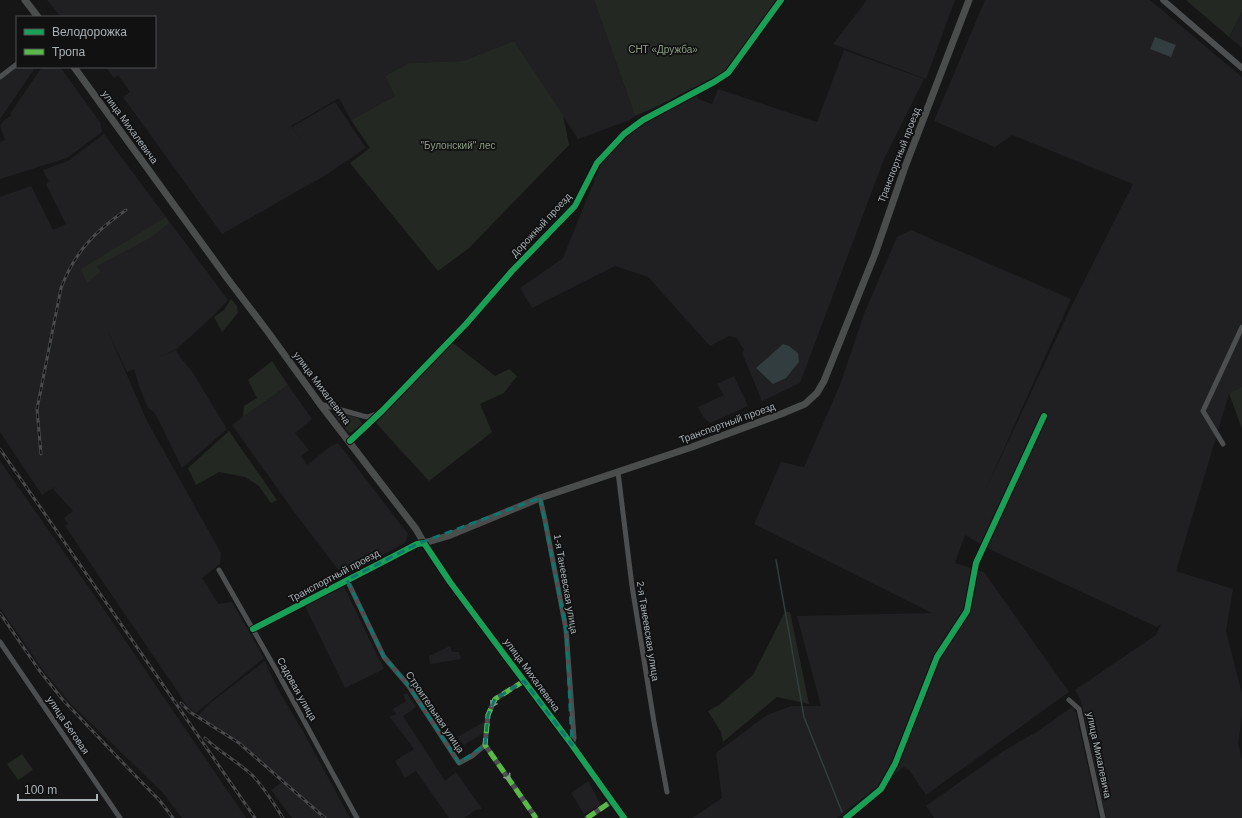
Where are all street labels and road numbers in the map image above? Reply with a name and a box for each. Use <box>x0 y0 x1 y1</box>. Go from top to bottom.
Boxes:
street label: улица Михалевича <box>100 88 160 166</box>
street label: Транспортный проезд <box>876 106 922 204</box>
street label: Дорожный проезд <box>509 191 574 259</box>
street label: улица Михалевича <box>291 350 353 427</box>
street label: Транспортный проезд <box>678 400 777 445</box>
street label: 1-я Танеевская улица <box>552 533 580 635</box>
street label: Транспортный проезд <box>287 547 381 605</box>
street label: 2-я Танеевская улица <box>635 580 661 682</box>
street label: улица Михалевича <box>502 636 562 714</box>
street label: Садовая улица <box>275 655 319 723</box>
street label: Строительная улица <box>404 669 467 755</box>
street label: улица Беговая <box>45 694 91 756</box>
street label: улица Михалевича <box>1085 711 1114 799</box>

